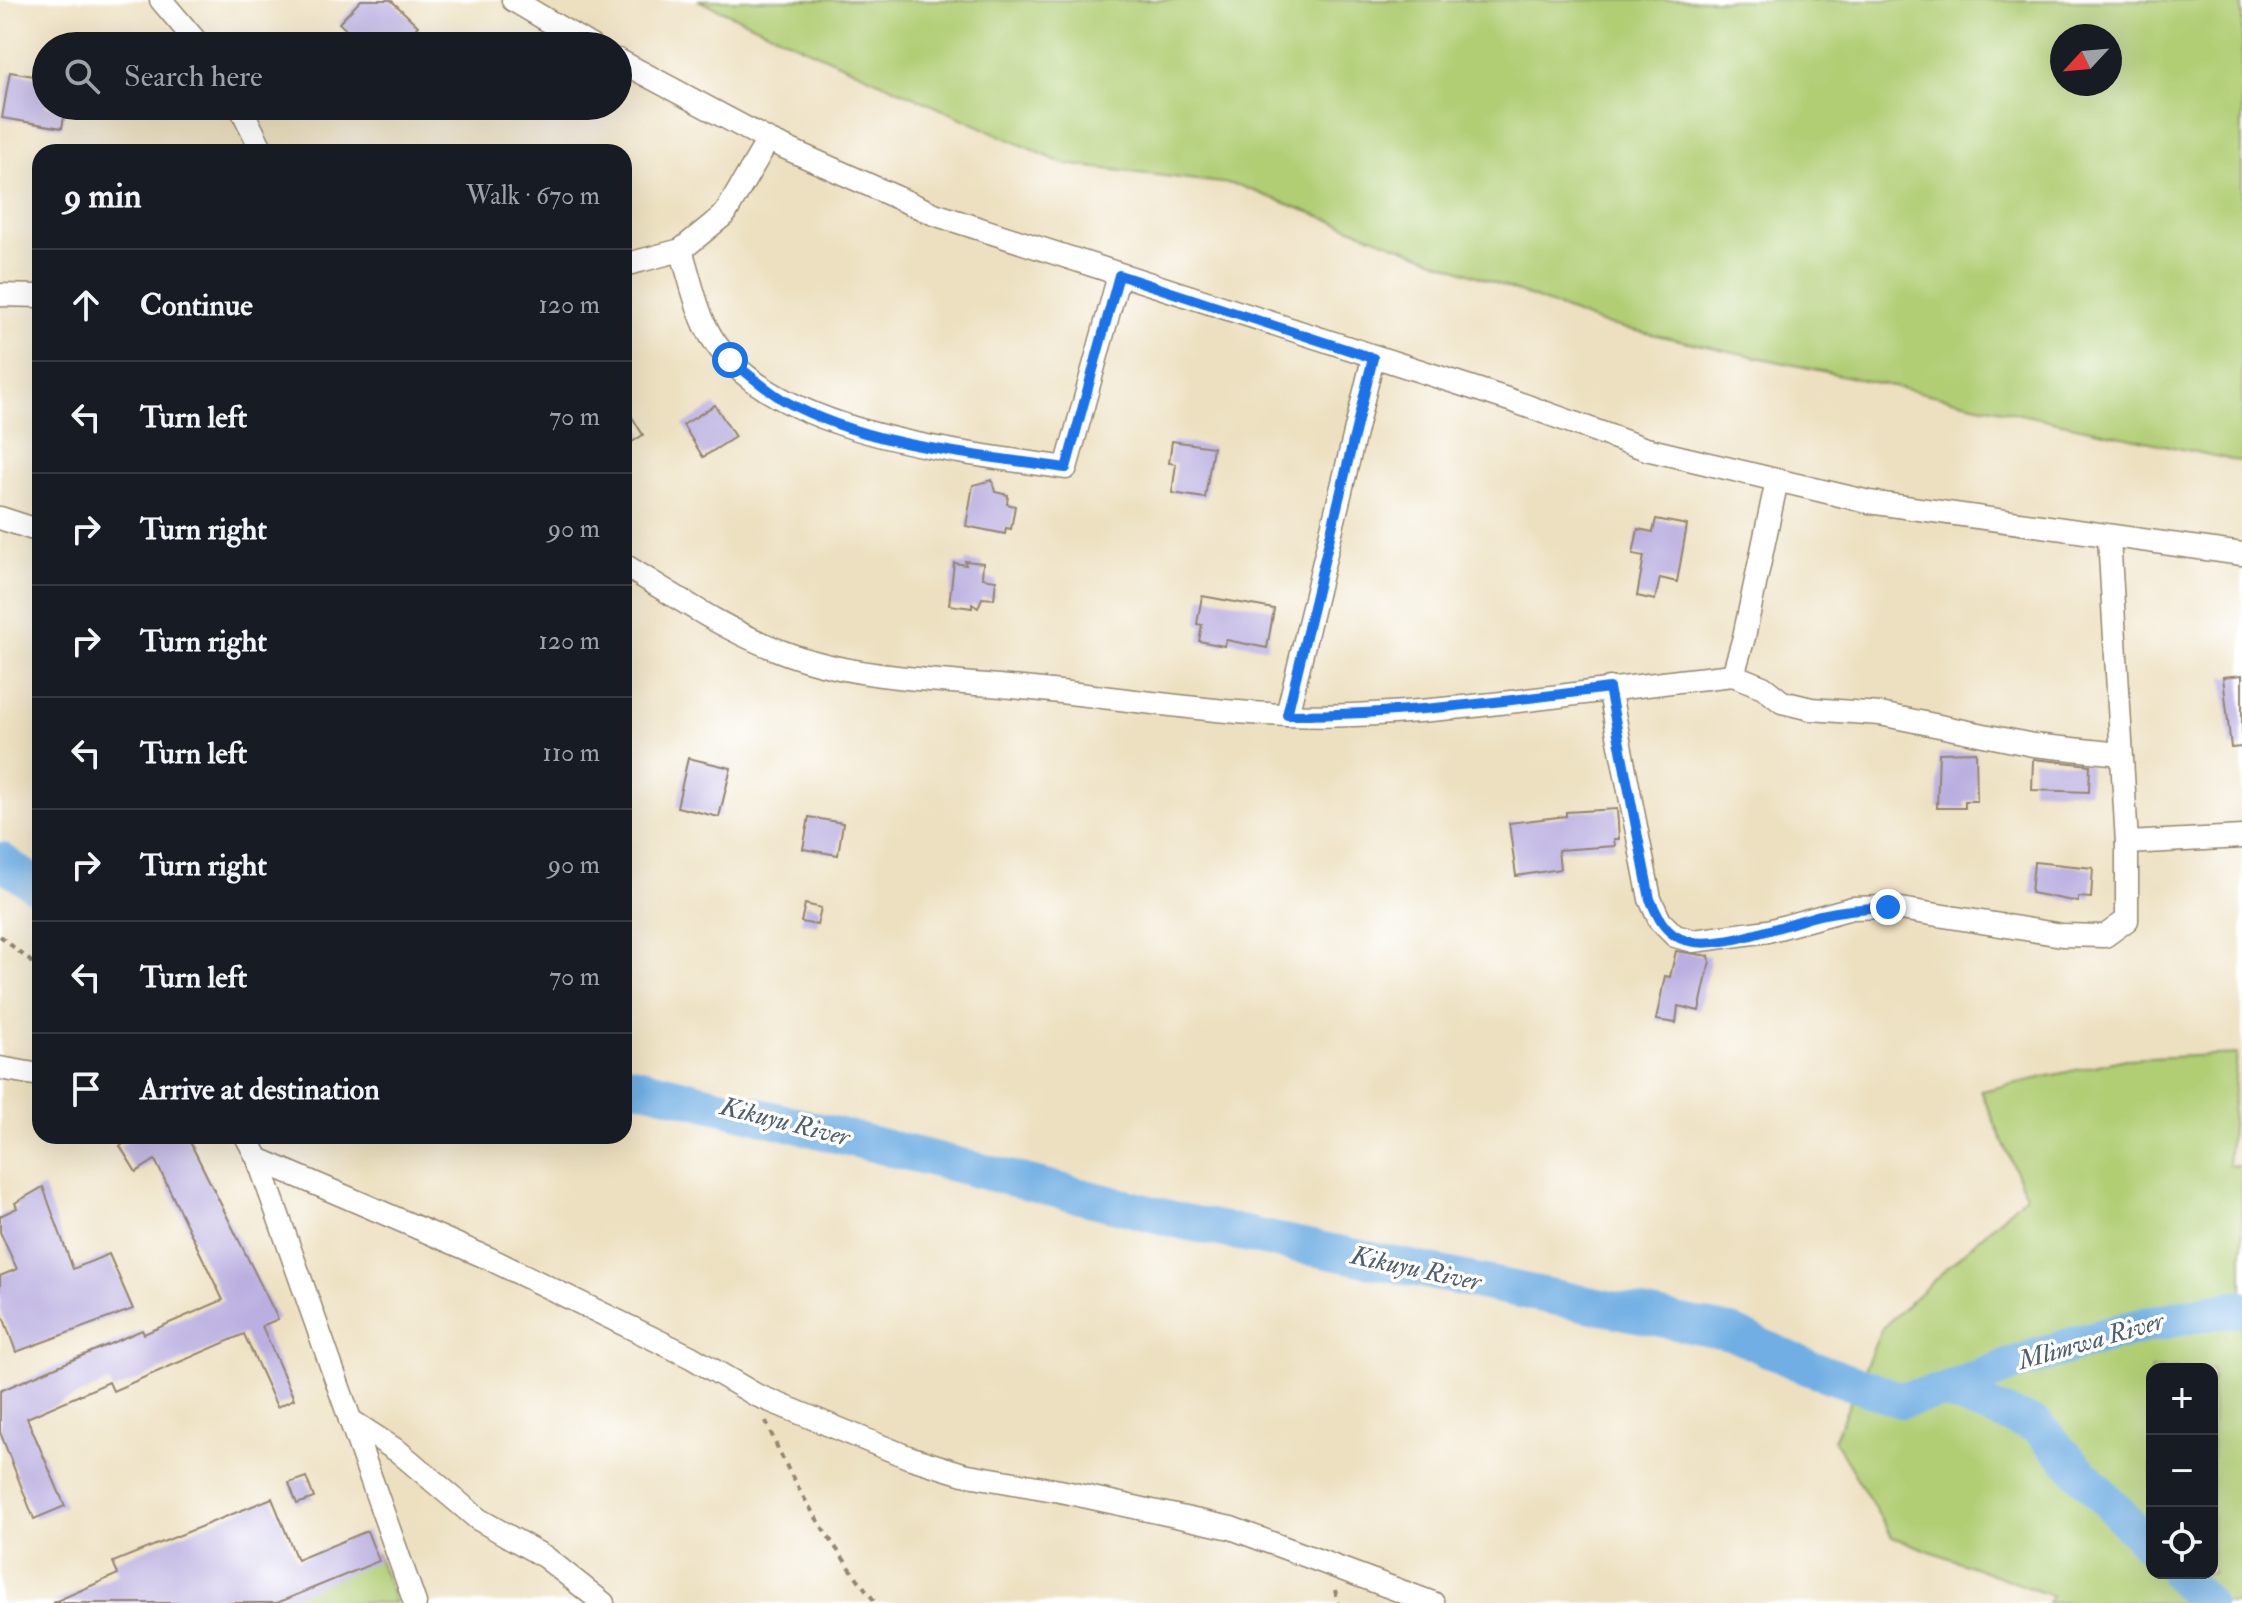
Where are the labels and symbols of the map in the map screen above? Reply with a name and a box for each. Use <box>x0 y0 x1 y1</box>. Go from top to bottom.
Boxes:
north arrow <box>2050 24 2122 96</box>
route start <box>712 342 748 378</box>
route end <box>1870 889 1906 925</box>
water label: Kikuyu River <box>715 1090 854 1154</box>
water label: Kikuyu River <box>1346 1239 1485 1299</box>
water label: Mlimwa River <box>2012 1305 2169 1378</box>

